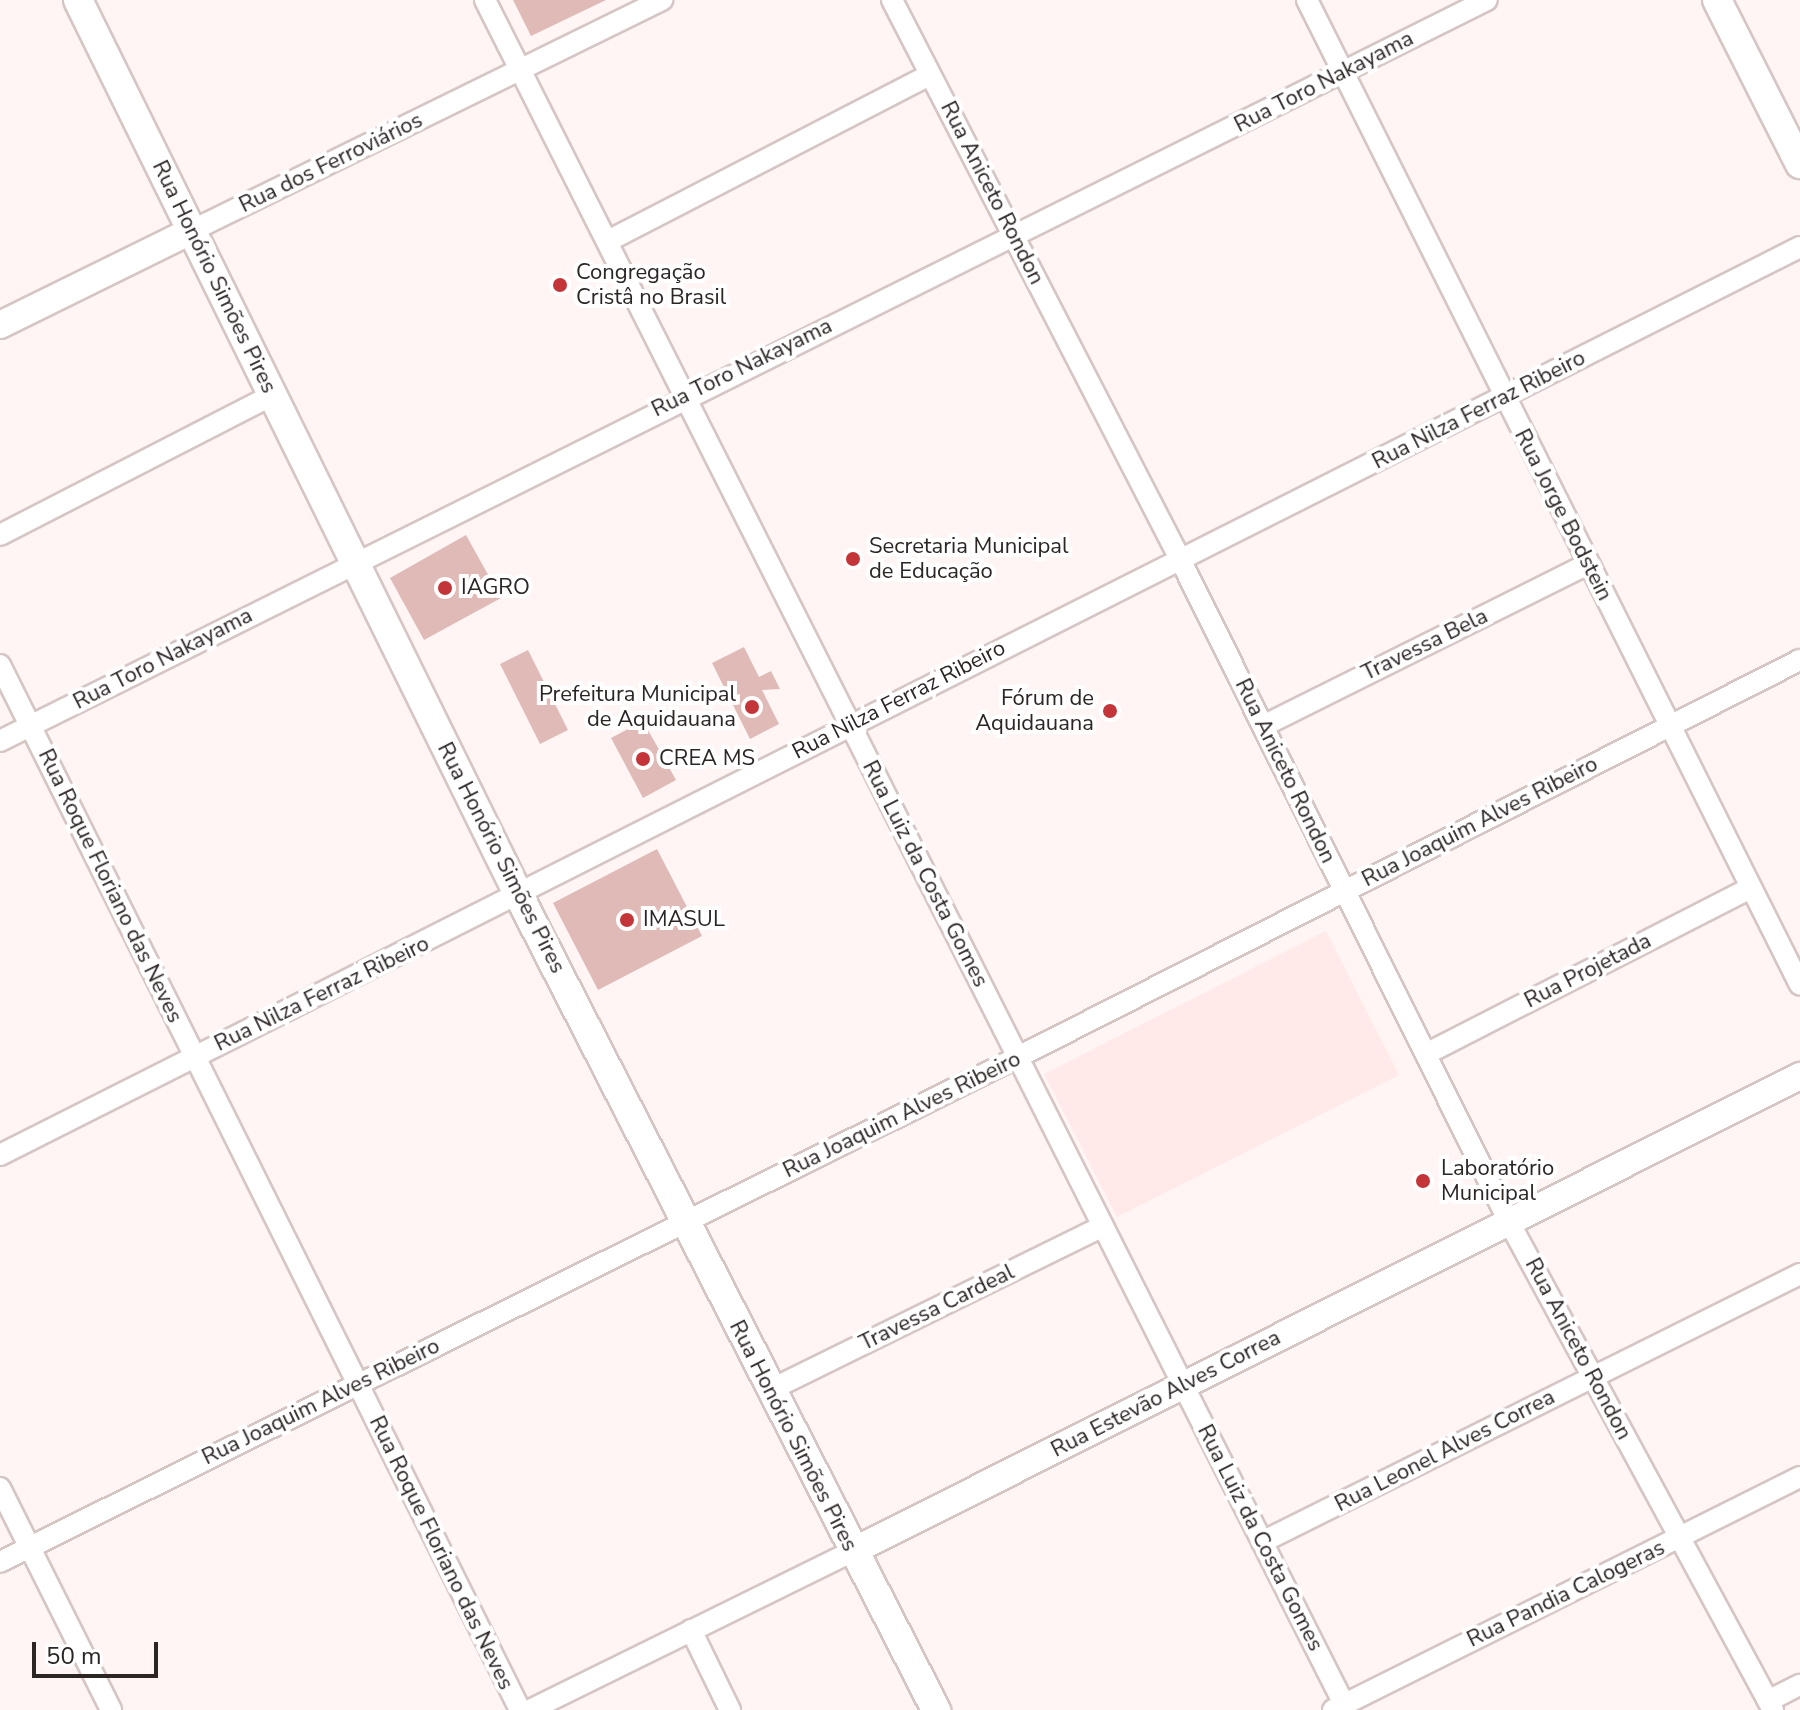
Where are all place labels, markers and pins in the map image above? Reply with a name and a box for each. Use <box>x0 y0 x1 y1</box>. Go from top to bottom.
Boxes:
place label: Congregação Cristâ no Brasil <box>576 259 726 310</box>
marker: Congregação Cristâ no Brasil <box>551 276 569 294</box>
place label: Secretaria Municipal de Educação <box>869 533 1069 584</box>
marker: Secretaria Municipal de Educação <box>844 550 862 568</box>
place label: IAGRO <box>461 575 530 601</box>
marker: IAGRO <box>436 579 454 597</box>
place label: Prefeitura Municipal de Aquidauana <box>539 681 736 732</box>
place label: Fórum de Aquidauana <box>975 685 1094 736</box>
marker: Prefeitura Municipal de Aquidauana <box>743 698 761 716</box>
marker: Fórum de Aquidauana <box>1101 702 1119 720</box>
place label: CREA MS <box>659 746 755 772</box>
marker: CREA MS <box>634 750 652 768</box>
place label: IMASUL <box>643 907 725 933</box>
marker: IMASUL <box>618 911 636 929</box>
place label: Laboratório Municipal <box>1441 1155 1554 1206</box>
marker: Laboratório Municipal <box>1412 1170 1434 1192</box>

